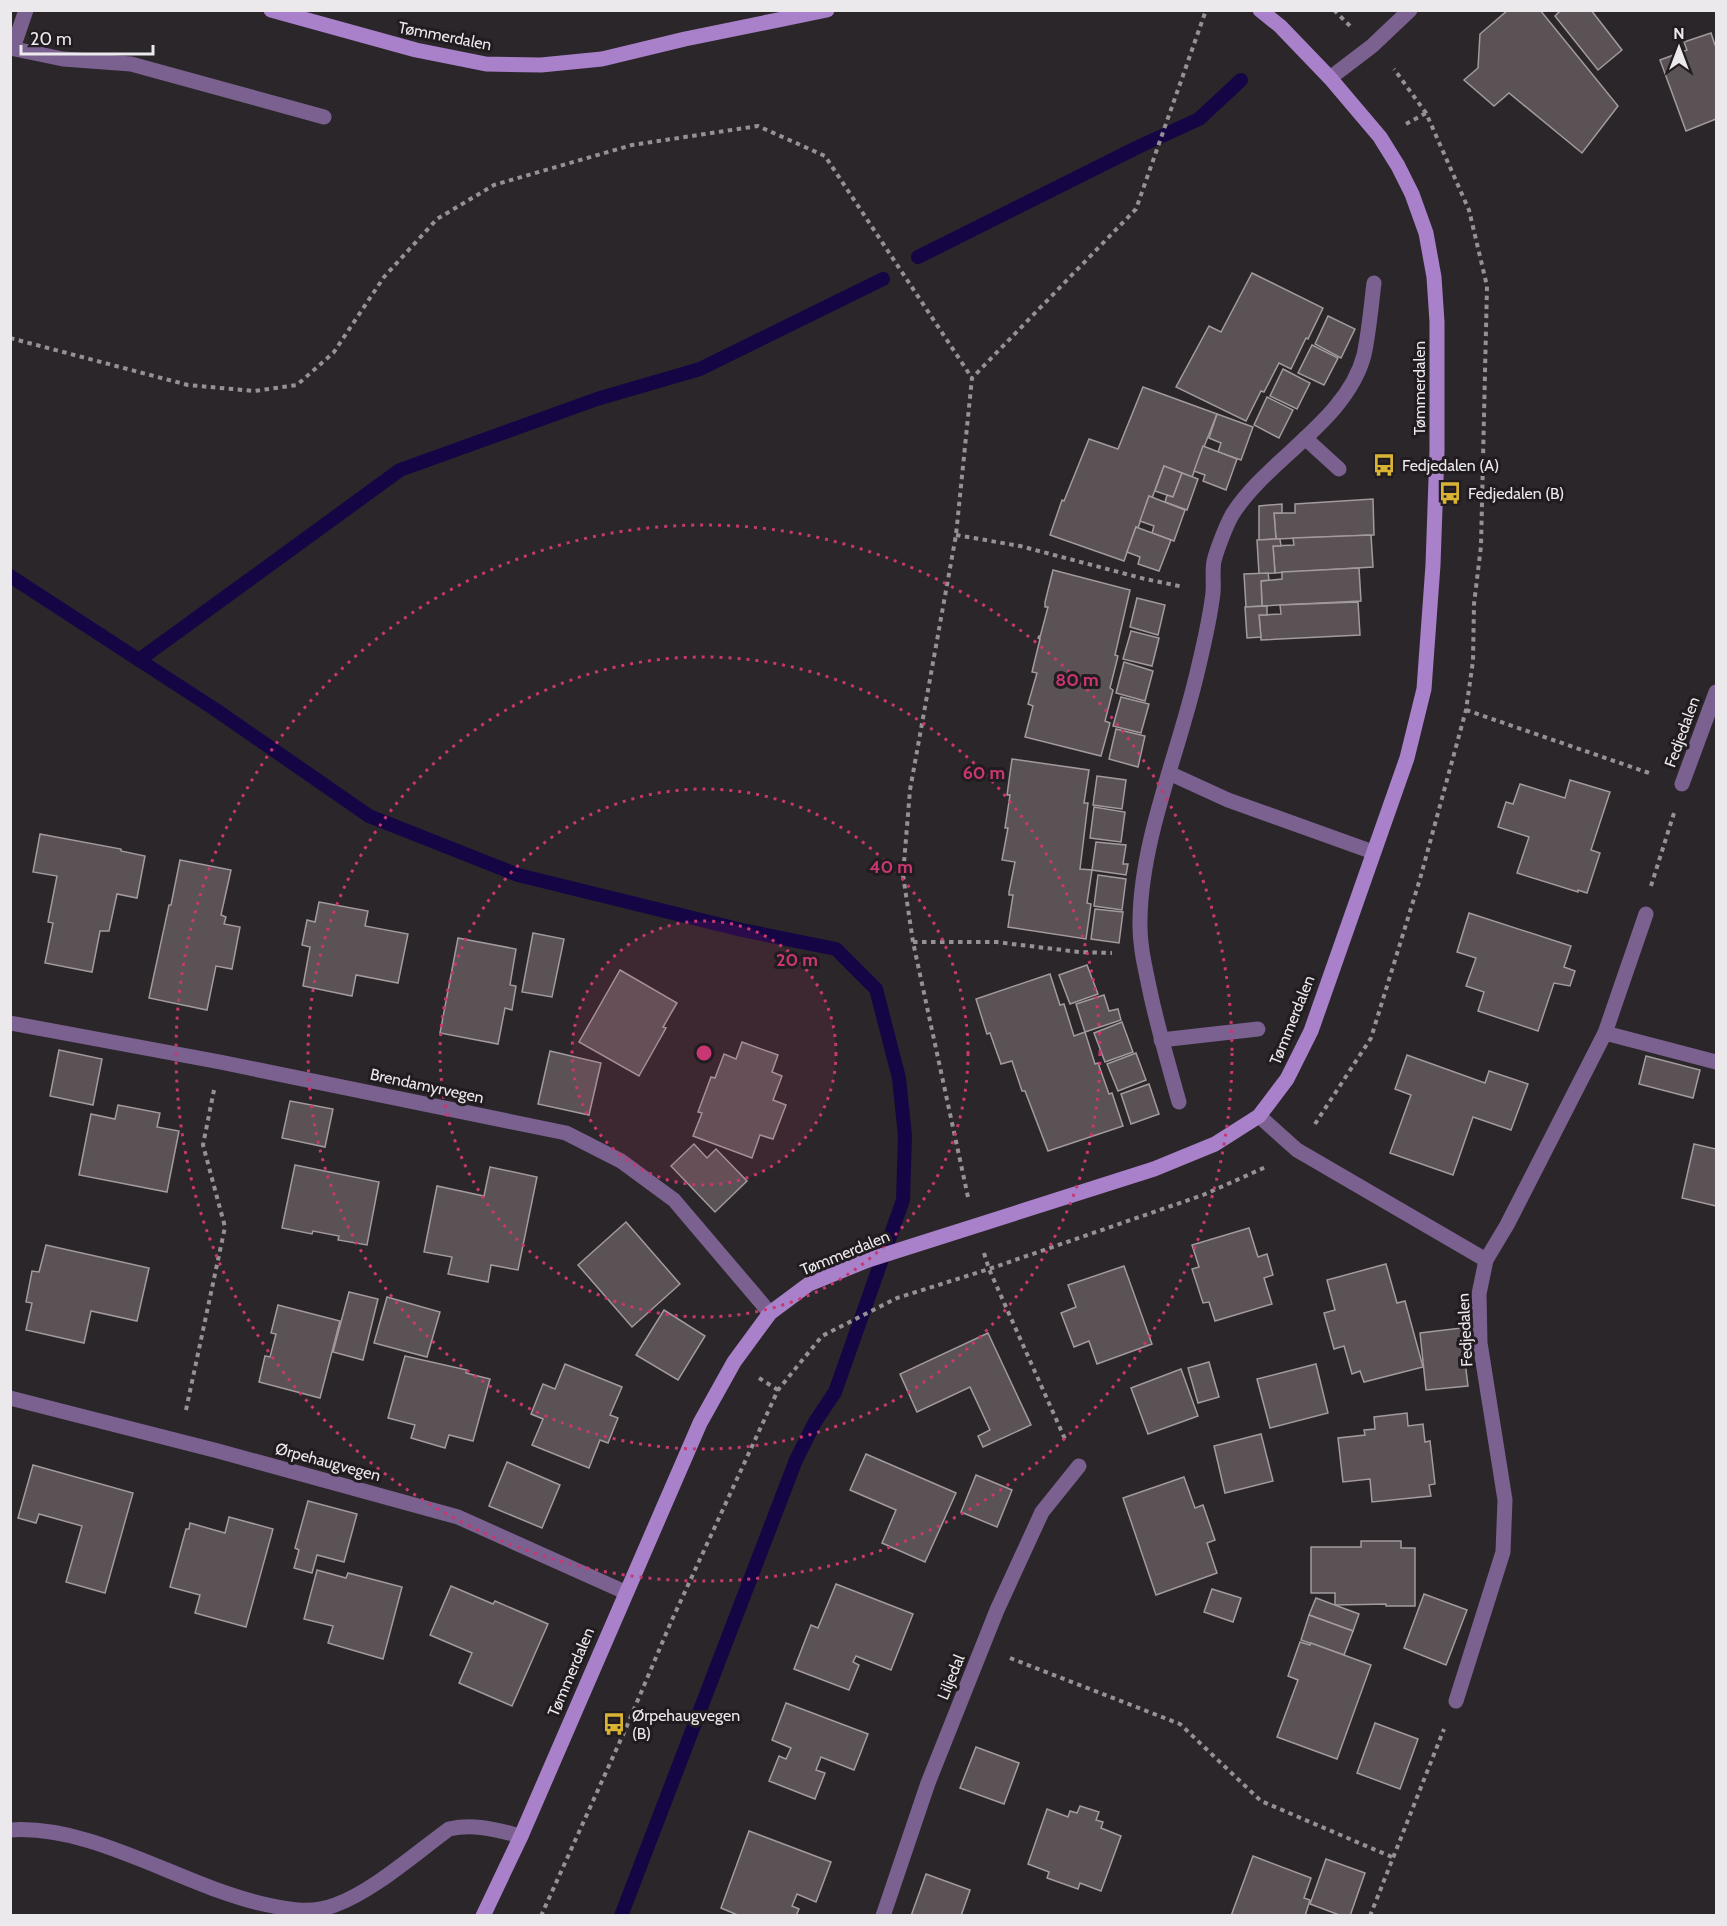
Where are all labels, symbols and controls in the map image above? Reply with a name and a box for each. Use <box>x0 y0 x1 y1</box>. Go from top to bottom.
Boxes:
scale bar <box>21 18 153 56</box>
street label: Tømmerdalen <box>397 18 493 54</box>
north arrow <box>1649 18 1709 78</box>
text: N <box>1673 24 1685 43</box>
text: 20 m <box>30 28 72 50</box>
street label: Tømmerdalen <box>1410 341 1429 435</box>
bus stop icon: Fedjedalen (A) <box>1371 452 1397 478</box>
place label: Fedjedalen (A) <box>1402 456 1499 475</box>
bus stop icon: Fedjedalen (B) <box>1437 480 1463 506</box>
place label: Fedjedalen (B) <box>1468 484 1564 503</box>
text: 80 m <box>1055 669 1099 691</box>
street label: Fedjedalen <box>1660 694 1704 770</box>
text: 60 m <box>963 762 1005 784</box>
text: 40 m <box>869 856 913 878</box>
text: 20 m <box>776 949 818 971</box>
street label: Tømmerdalen <box>1265 973 1319 1067</box>
centre of rings <box>694 1043 714 1063</box>
street label: Brendamyrvegen <box>368 1065 486 1107</box>
street label: Tømmerdalen <box>798 1226 892 1280</box>
street label: Fedjedalen <box>1454 1293 1476 1367</box>
street label: Ørpehaugvegen <box>273 1439 383 1485</box>
street label: Tømmerdalen <box>544 1625 598 1719</box>
street label: Liljedal <box>933 1651 969 1702</box>
place label: Ørpehaugvegen (B) <box>632 1706 740 1743</box>
bus stop icon: Ørpehaugvegen (B) <box>601 1711 627 1737</box>

